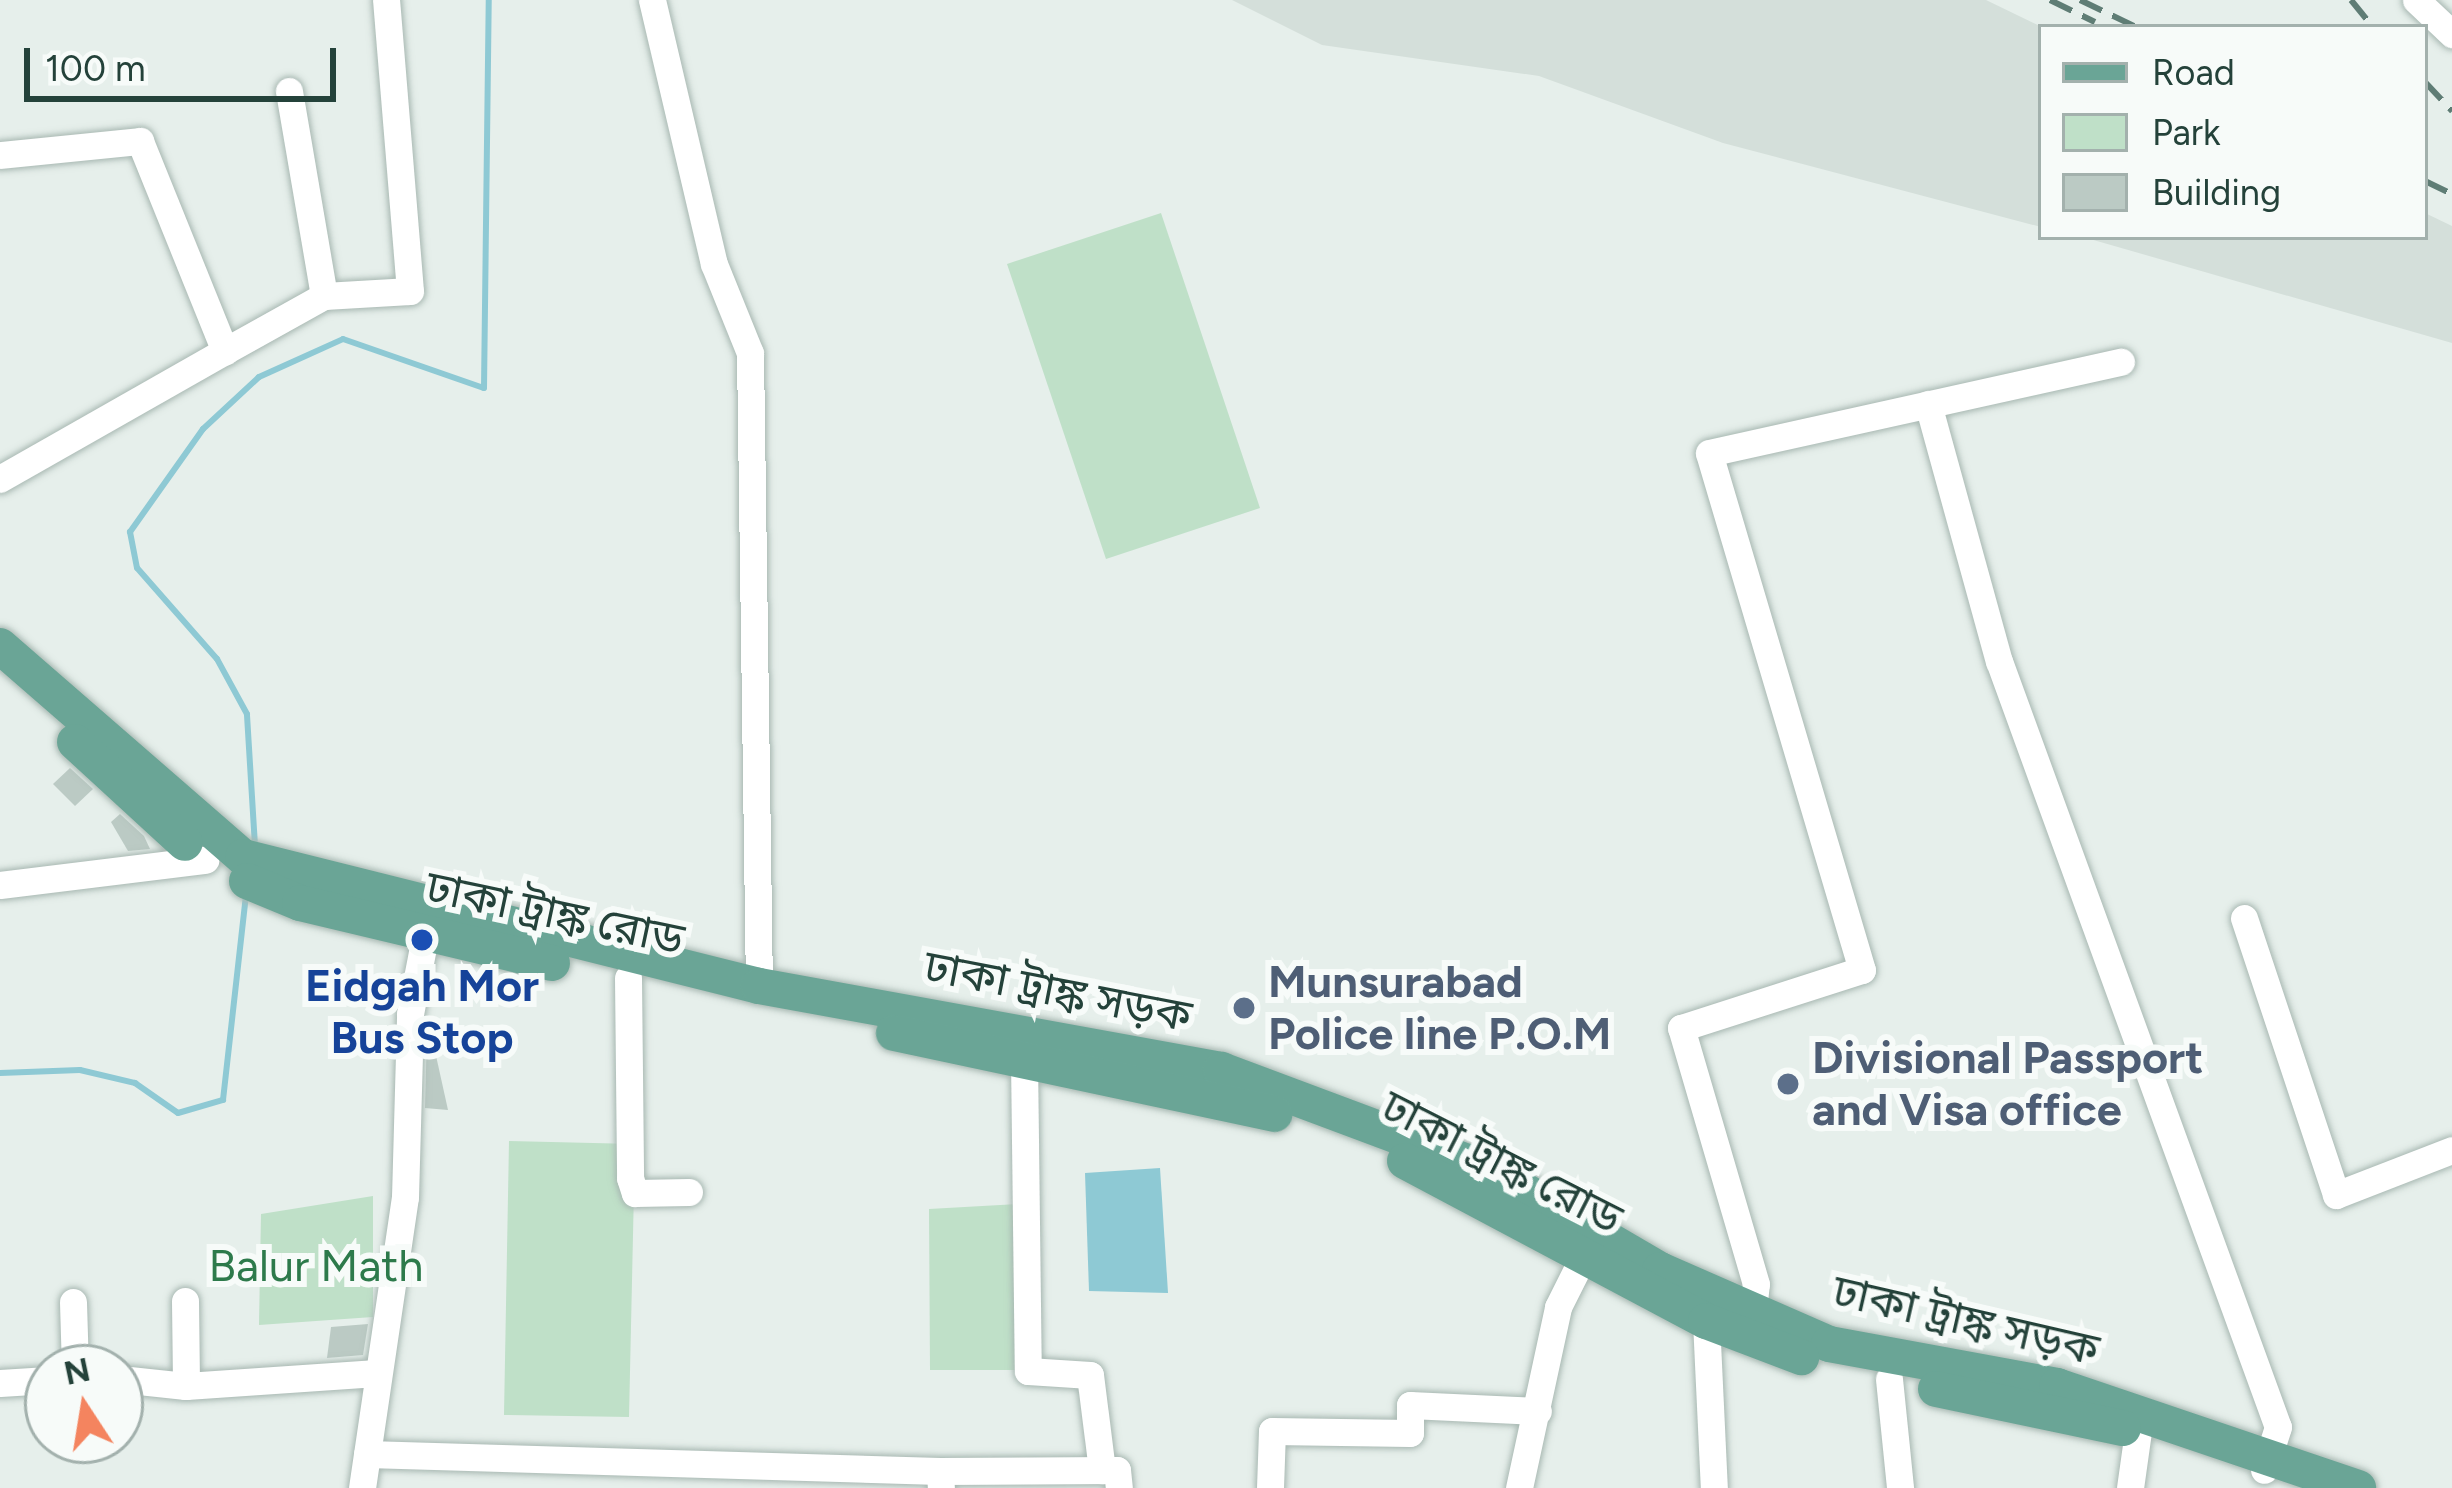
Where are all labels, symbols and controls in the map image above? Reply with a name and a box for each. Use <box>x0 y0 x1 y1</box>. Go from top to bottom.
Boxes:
scale bar <box>30 24 342 98</box>
legend <box>2038 24 2428 240</box>
text: 100 m <box>45 47 146 90</box>
text: Road <box>2152 51 2235 94</box>
text: Park <box>2152 111 2220 154</box>
text: Building <box>2152 171 2281 214</box>
street label: ঢাকা ট্রাঙ্ক রোড <box>421 859 689 967</box>
marker: Eidgah Mor Bus Stop <box>409 927 435 953</box>
street label: ঢাকা ট্রাঙ্ক সড়ক <box>920 939 1196 1043</box>
place label: Munsurabad Police line P.O.M <box>1268 955 1611 1061</box>
place label: Eidgah Mor Bus Stop <box>305 959 539 1065</box>
marker: Munsurabad Police line P.O.M <box>1231 995 1257 1021</box>
place label: Divisional Passport and Visa office <box>1812 1031 2203 1137</box>
marker: Divisional Passport and Visa office <box>1775 1071 1801 1097</box>
street label: ঢাকা ট্রাঙ্ক রোড <box>1373 1078 1631 1246</box>
park label: Balur Math <box>209 1239 423 1293</box>
street label: ঢাকা ট্রাঙ্ক সড়ক <box>1828 1263 2104 1377</box>
north arrow <box>24 1344 144 1464</box>
text: N <box>60 1350 94 1393</box>

